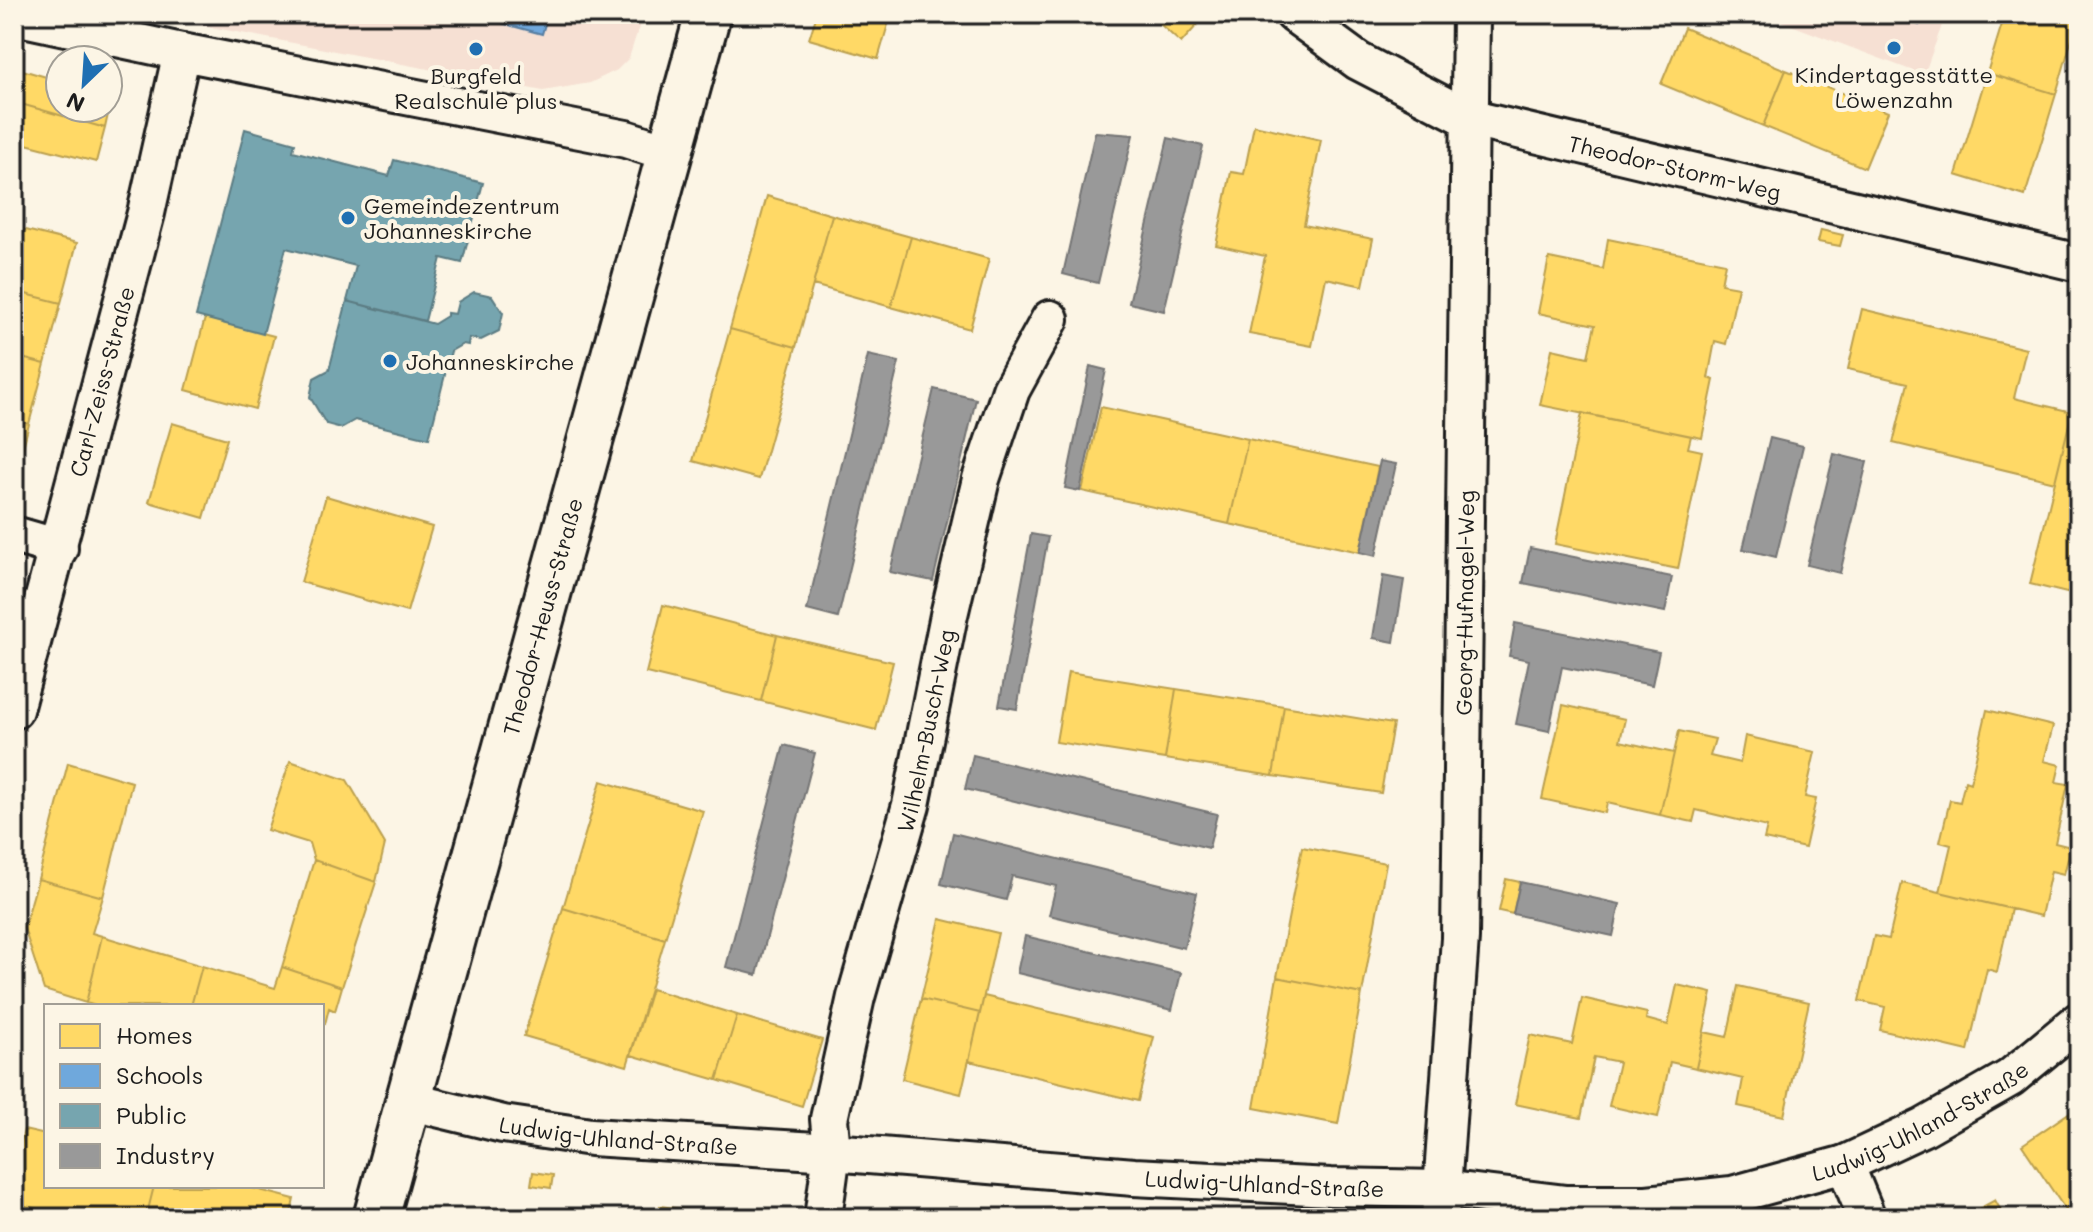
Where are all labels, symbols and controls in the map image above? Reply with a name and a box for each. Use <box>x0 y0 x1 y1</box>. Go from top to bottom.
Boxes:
marker: Kindertagesstätte Löwenzahn <box>1885 39 1903 57</box>
marker: Burgfeld Realschule plus <box>467 40 485 58</box>
north arrow <box>44 44 124 124</box>
place label: Kindertagesstätte Löwenzahn <box>1795 60 1993 114</box>
place label: Burgfeld Realschule plus <box>394 61 558 115</box>
text: N <box>62 86 89 119</box>
street label: Theodor-Storm-Weg <box>1566 128 1784 206</box>
place label: Gemeindezentrum Johanneskirche <box>364 191 560 245</box>
marker: Gemeindezentrum Johanneskirche <box>339 209 357 227</box>
street label: Carl-Zeiss-Straße <box>62 283 140 480</box>
place label: Johanneskirche <box>406 347 574 376</box>
marker: Johanneskirche <box>381 352 399 370</box>
street label: Georg-Hufnagel-Weg <box>1448 490 1480 716</box>
street label: Theodor-Heuss-Straße <box>495 494 588 738</box>
street label: Wilhelm-Busch-Weg <box>889 627 960 836</box>
legend <box>44 1004 324 1188</box>
text: Homes <box>116 1019 193 1050</box>
street label: Ludwig-Uhland-Straße <box>1809 1054 2034 1187</box>
text: Schools <box>116 1059 203 1090</box>
text: Public <box>116 1099 187 1130</box>
street label: Ludwig-Uhland-Straße <box>497 1109 739 1161</box>
text: Industry <box>116 1139 215 1170</box>
street label: Ludwig-Uhland-Straße <box>1144 1163 1385 1202</box>

